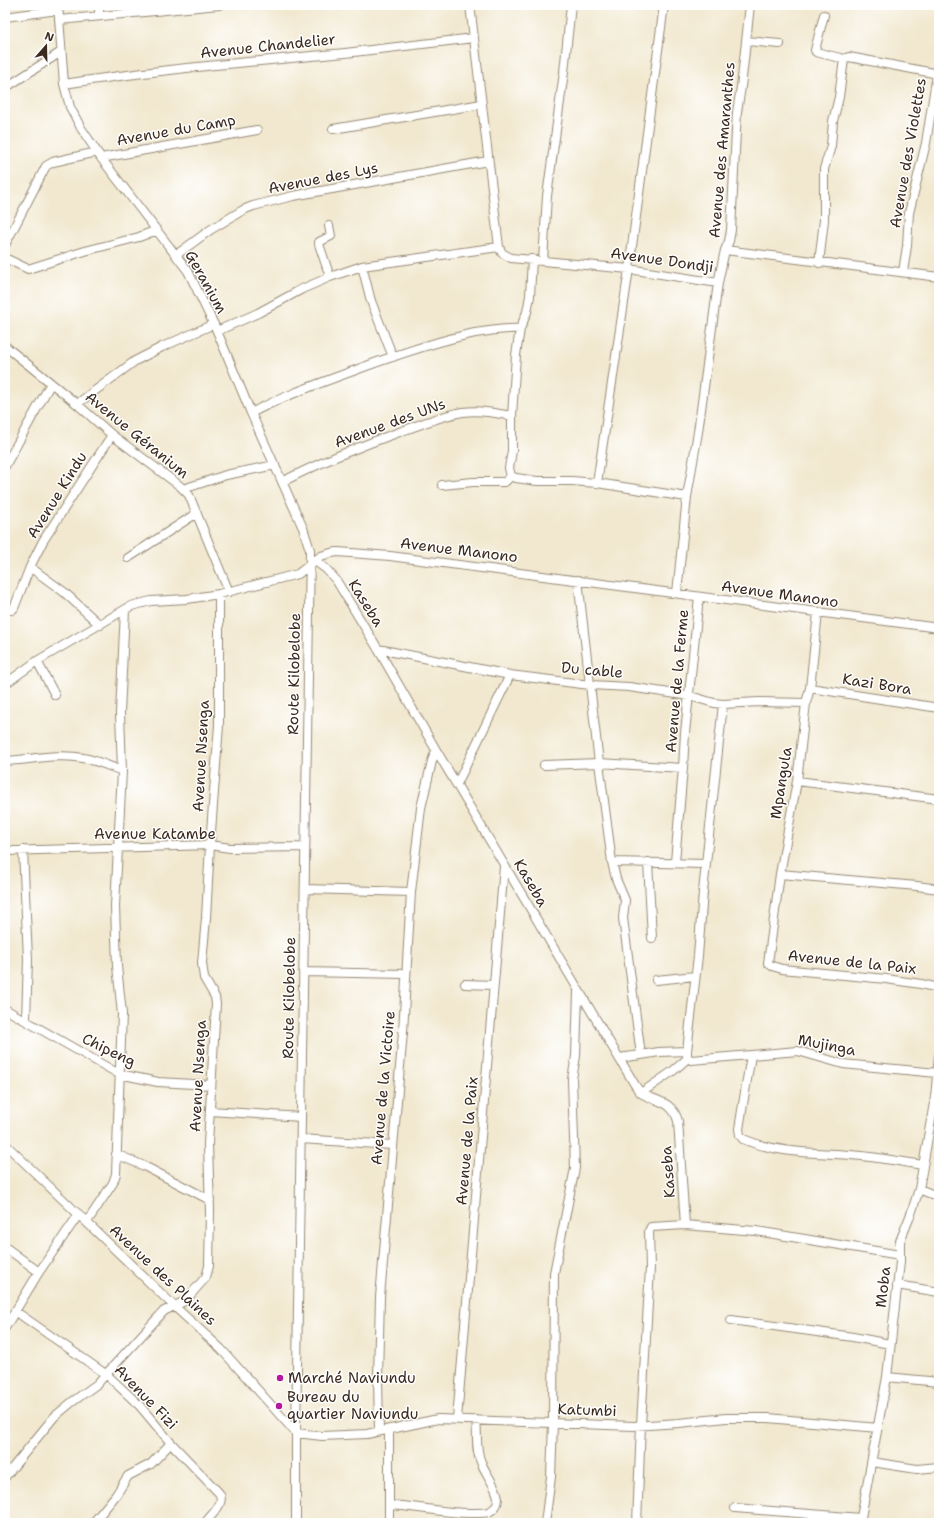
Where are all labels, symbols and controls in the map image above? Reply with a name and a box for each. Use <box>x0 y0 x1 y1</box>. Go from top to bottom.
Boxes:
north arrow <box>26 26 66 66</box>
text: N <box>43 29 56 46</box>
street label: Avenue Chandelier <box>199 29 337 63</box>
street label: Avenue des Amaranthes <box>704 61 740 239</box>
street label: Avenue des Violettes <box>885 76 931 230</box>
street label: Avenue du Camp <box>115 110 237 150</box>
street label: Avenue des Lys <box>266 158 380 198</box>
street label: Avenue Dondji <box>609 243 715 277</box>
street label: Geranium <box>180 247 232 317</box>
street label: Avenue Géranium <box>81 387 193 483</box>
street label: Avenue des UNs <box>332 394 448 452</box>
street label: Avenue Kindu <box>22 448 92 542</box>
street label: Avenue Manono <box>399 533 519 567</box>
street label: Kaseba <box>344 576 389 631</box>
street label: Avenue Manono <box>720 576 840 612</box>
street label: Avenue de la Ferme <box>661 609 693 753</box>
street label: Route Kilobelobe <box>283 613 305 735</box>
street label: Du cable <box>560 657 624 683</box>
street label: Kazi Bora <box>841 669 914 699</box>
street label: Avenue Nsenga <box>188 699 214 813</box>
street label: Mpangula <box>765 745 797 821</box>
street label: Avenue Katambe <box>94 824 216 844</box>
street label: Kaseba <box>509 855 553 911</box>
street label: Route Kilobelobe <box>278 937 300 1059</box>
street label: Avenue de la Paix <box>787 945 917 979</box>
street label: Avenue de la Victoire <box>366 1010 400 1166</box>
street label: Avenue Nsenga <box>185 1019 211 1133</box>
street label: Chipeng <box>79 1028 139 1072</box>
street label: Mujinga <box>796 1030 858 1061</box>
street label: Avenue de la Paix <box>451 1076 483 1206</box>
street label: Kaseba <box>656 1145 680 1199</box>
street label: Avenue des Plaines <box>105 1220 221 1330</box>
street label: Moba <box>871 1265 896 1309</box>
street label: Avenue Fizi <box>110 1360 182 1434</box>
place label: Marché Naviundu <box>288 1368 416 1388</box>
marker: Marché Naviundu <box>275 1373 285 1383</box>
place label: Bureau du quartier Naviundu <box>287 1387 418 1424</box>
street label: Katumbi <box>557 1399 617 1421</box>
marker: Bureau du quartier Naviundu <box>274 1401 284 1411</box>

